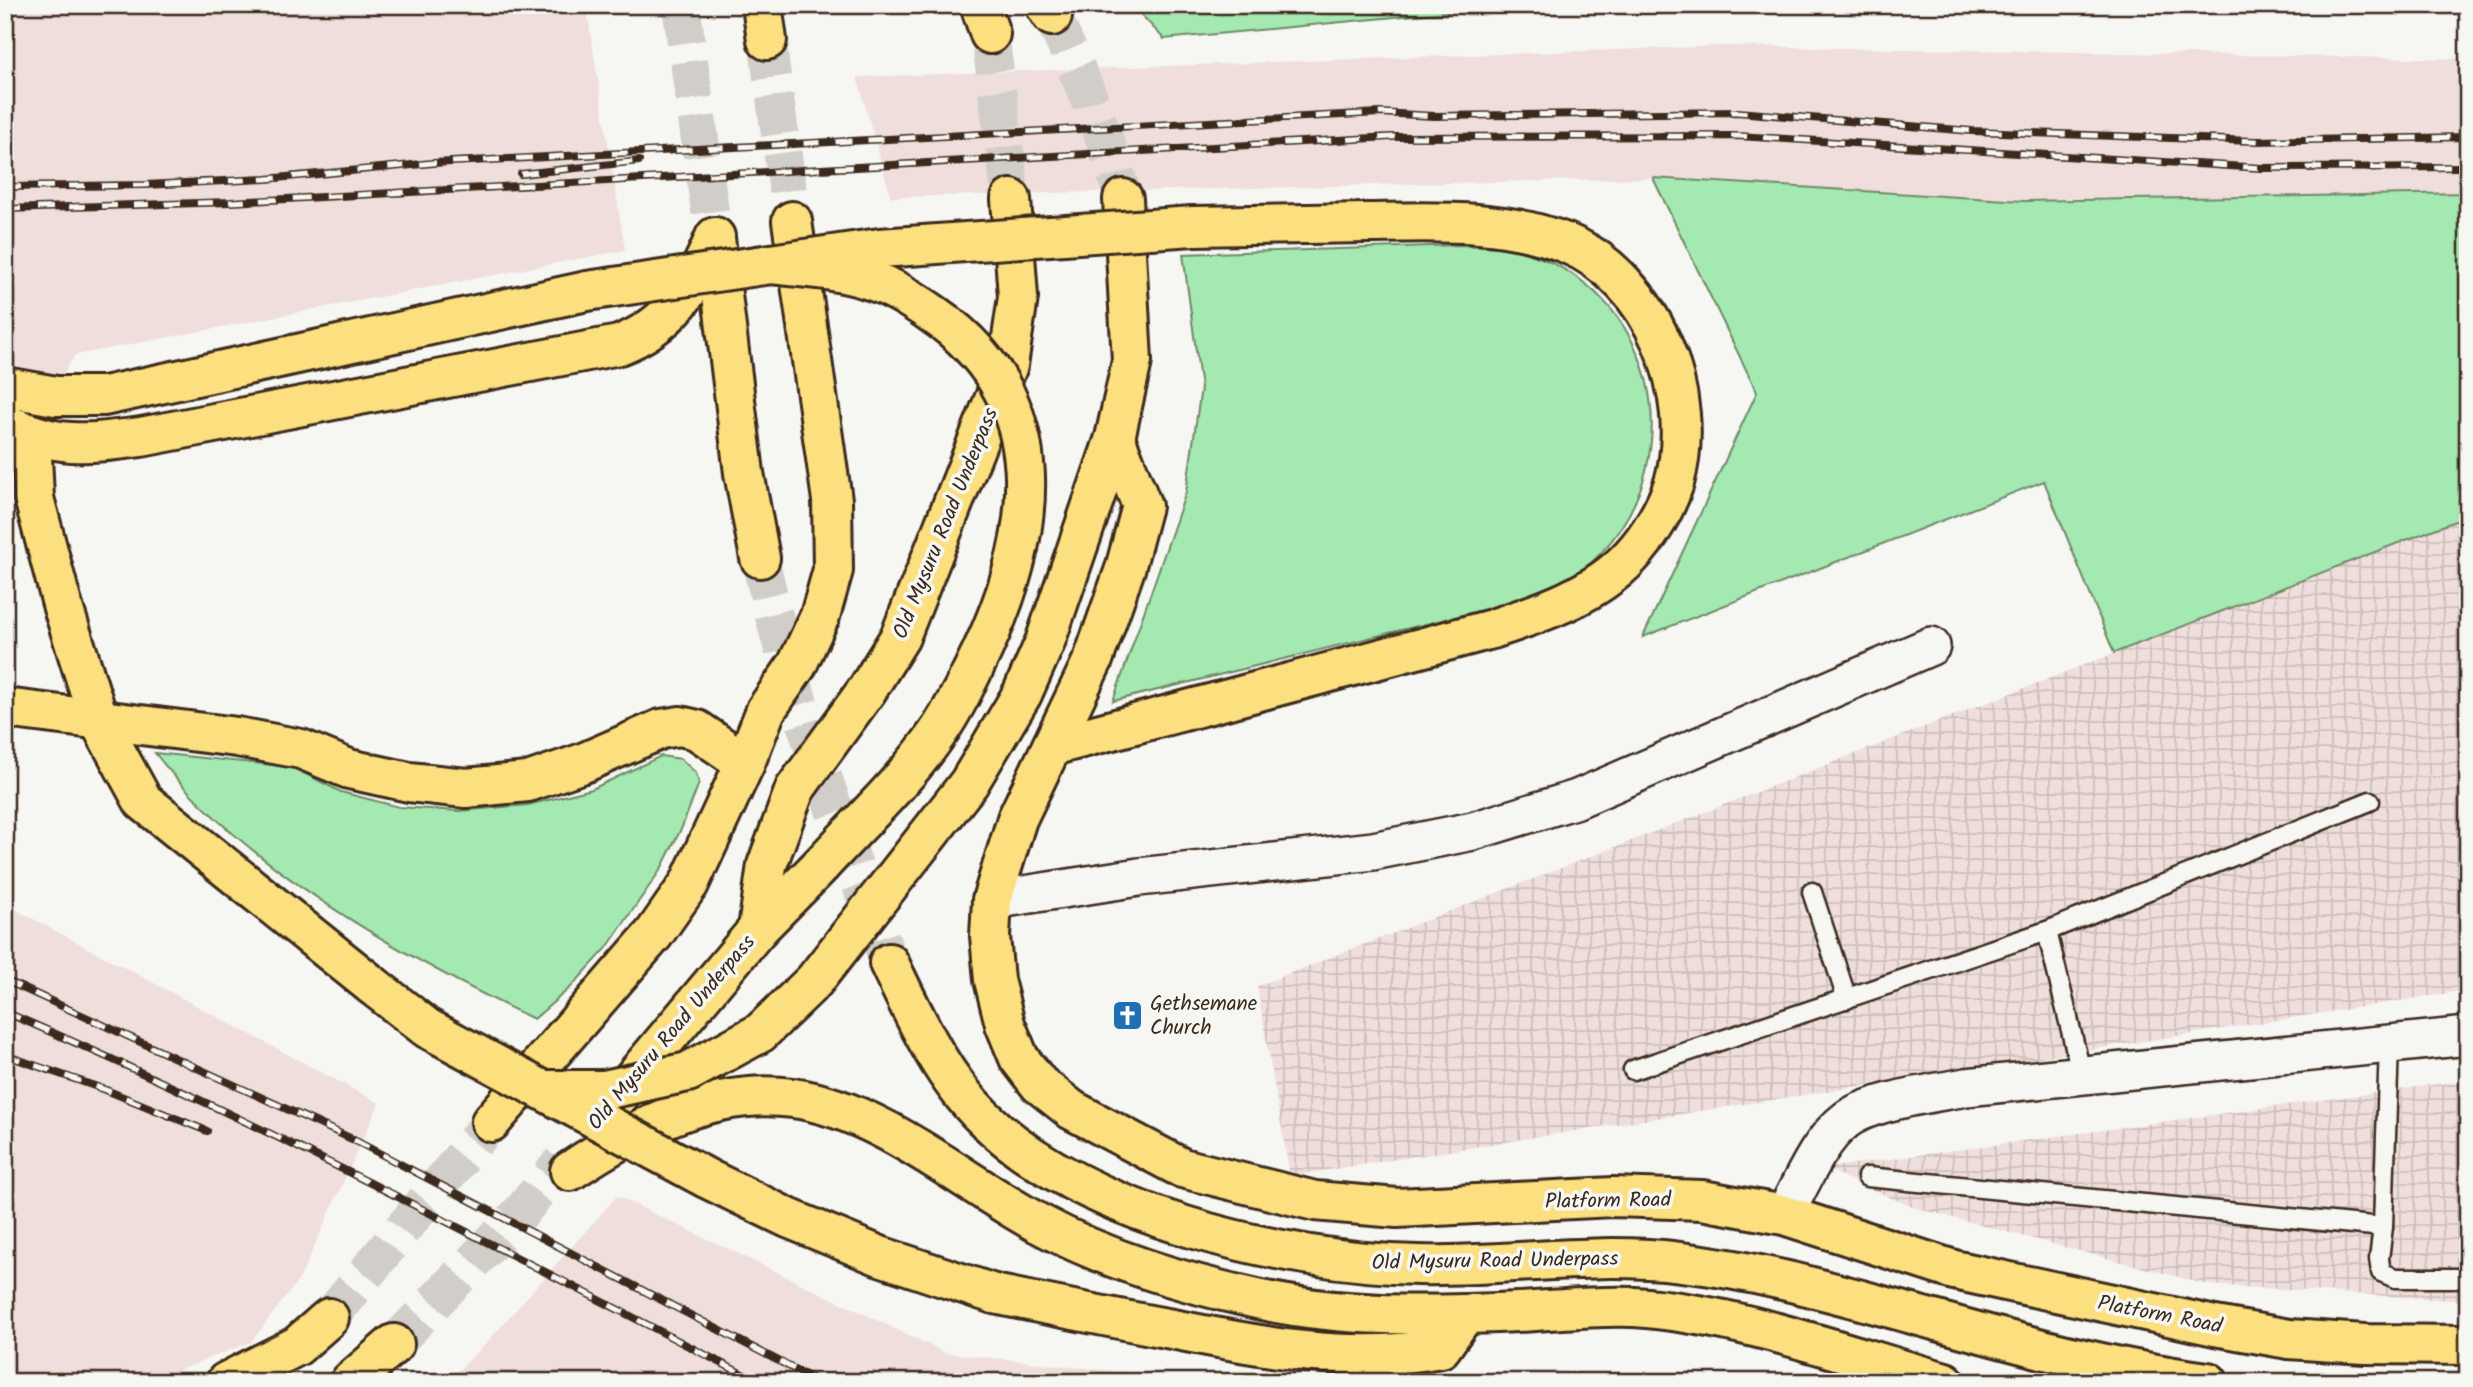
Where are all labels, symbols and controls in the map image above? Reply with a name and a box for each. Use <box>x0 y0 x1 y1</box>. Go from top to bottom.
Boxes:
street label: Old Mysuru Road Underpass <box>885 403 1008 644</box>
street label: Old Mysuru Road Underpass <box>580 928 764 1138</box>
place label: Gethsemane Church <box>1150 988 1258 1045</box>
church icon: Gethsemane Church <box>1110 998 1144 1032</box>
street label: Platform Road <box>1545 1184 1672 1219</box>
street label: Old Mysuru Road Underpass <box>1371 1243 1619 1280</box>
street label: Platform Road <box>2095 1287 2225 1344</box>

